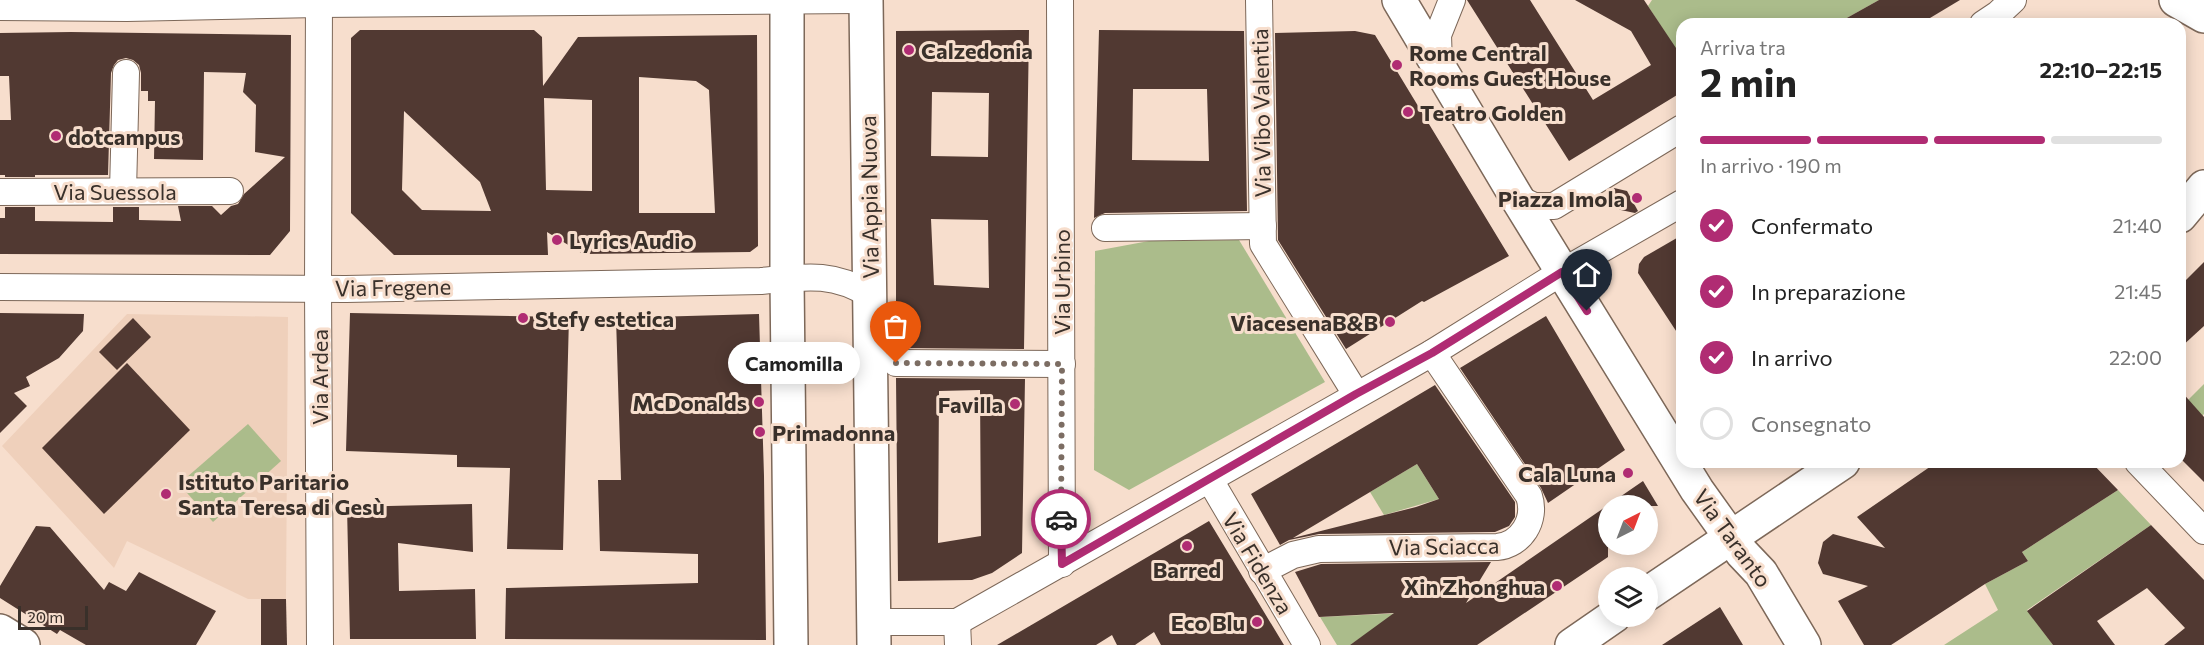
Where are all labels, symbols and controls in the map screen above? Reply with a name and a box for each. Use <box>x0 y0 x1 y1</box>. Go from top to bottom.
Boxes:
street label: Via Vibo Valentia <box>1246 28 1276 198</box>
text: Arriva tra <box>1700 35 1786 59</box>
place label: Calzedonia <box>921 37 1033 64</box>
place label: Rome Central Rooms Guest House <box>1409 39 1611 91</box>
marker: Calzedonia <box>902 43 916 57</box>
text: 22:10–22:15 <box>2039 56 2162 83</box>
text: 2 min <box>1700 57 1797 105</box>
marker: Rome Central Rooms Guest House <box>1390 58 1404 72</box>
place label: Teatro Golden <box>1420 99 1564 126</box>
marker: Teatro Golden <box>1401 105 1415 119</box>
street label: Via Appia Nuova <box>854 115 884 279</box>
place label: dotcampus <box>68 123 180 150</box>
marker: dotcampus <box>49 129 63 143</box>
text: In arrivo · 190 m <box>1700 153 1842 177</box>
street label: Via Suessola <box>53 178 177 205</box>
place label: Piazza Imola <box>1498 185 1625 212</box>
marker: Piazza Imola <box>1630 191 1644 205</box>
icon: check <box>1700 209 1733 242</box>
text: Confermato <box>1751 212 1873 239</box>
text: 21:40 <box>2113 213 2162 237</box>
place label: Lyrics Audio <box>569 227 694 254</box>
street label: Via Urbino <box>1048 229 1075 335</box>
marker: Lyrics Audio <box>550 233 564 247</box>
pin <box>1561 249 1612 311</box>
icon: home <box>1570 258 1603 291</box>
street label: Via Fregene <box>335 272 451 302</box>
icon: check <box>1700 275 1733 308</box>
text: In preparazione <box>1751 278 1906 305</box>
text: 21:45 <box>2114 279 2162 303</box>
pin <box>870 301 921 363</box>
place label: Stefy estetica <box>535 305 674 332</box>
place label: ViacesenaB&B <box>1230 309 1378 336</box>
icon: bag <box>879 310 912 343</box>
marker: Stefy estetica <box>516 311 530 325</box>
marker: ViacesenaB&B <box>1383 315 1397 329</box>
street label: Via Ardea <box>306 329 333 425</box>
icon: check <box>1700 341 1733 374</box>
callout: Camomilla <box>728 342 860 384</box>
text: In arrivo <box>1751 344 1833 371</box>
text: 22:00 <box>2109 345 2162 369</box>
text: Camomilla <box>745 351 843 375</box>
place label: McDonalds <box>633 389 747 416</box>
place label: Favilla <box>938 391 1003 418</box>
marker: McDonalds <box>752 395 766 409</box>
marker: Favilla <box>1008 397 1022 411</box>
text: Consegnato <box>1751 410 1871 437</box>
place label: Primadonna <box>772 419 895 446</box>
marker: Primadonna <box>753 425 767 439</box>
place label: Cala Luna <box>1518 460 1616 487</box>
marker: Cala Luna <box>1621 466 1635 480</box>
place label: Istituto Paritario Santa Teresa di Gesù <box>178 468 385 520</box>
street label: Via Taranto <box>1688 484 1778 592</box>
marker: Istituto Paritario Santa Teresa di Gesù <box>159 487 173 501</box>
courier <box>1031 489 1091 549</box>
north arrow <box>1598 495 1658 555</box>
map controls <box>1598 495 1658 627</box>
icon: car <box>1045 503 1078 536</box>
street label: Via Fidenza <box>1217 507 1299 619</box>
street label: Via Sciacca <box>1388 532 1500 560</box>
marker: Barred <box>1180 539 1194 553</box>
place label: Barred <box>1153 556 1221 583</box>
button: layers <box>1598 567 1658 627</box>
place label: Xin Zhonghua <box>1404 573 1545 600</box>
marker: Xin Zhonghua <box>1550 579 1564 593</box>
scale bar <box>18 603 88 630</box>
text: 20 m <box>27 607 63 626</box>
place label: Eco Blu <box>1171 609 1245 636</box>
marker: Eco Blu <box>1250 615 1264 629</box>

